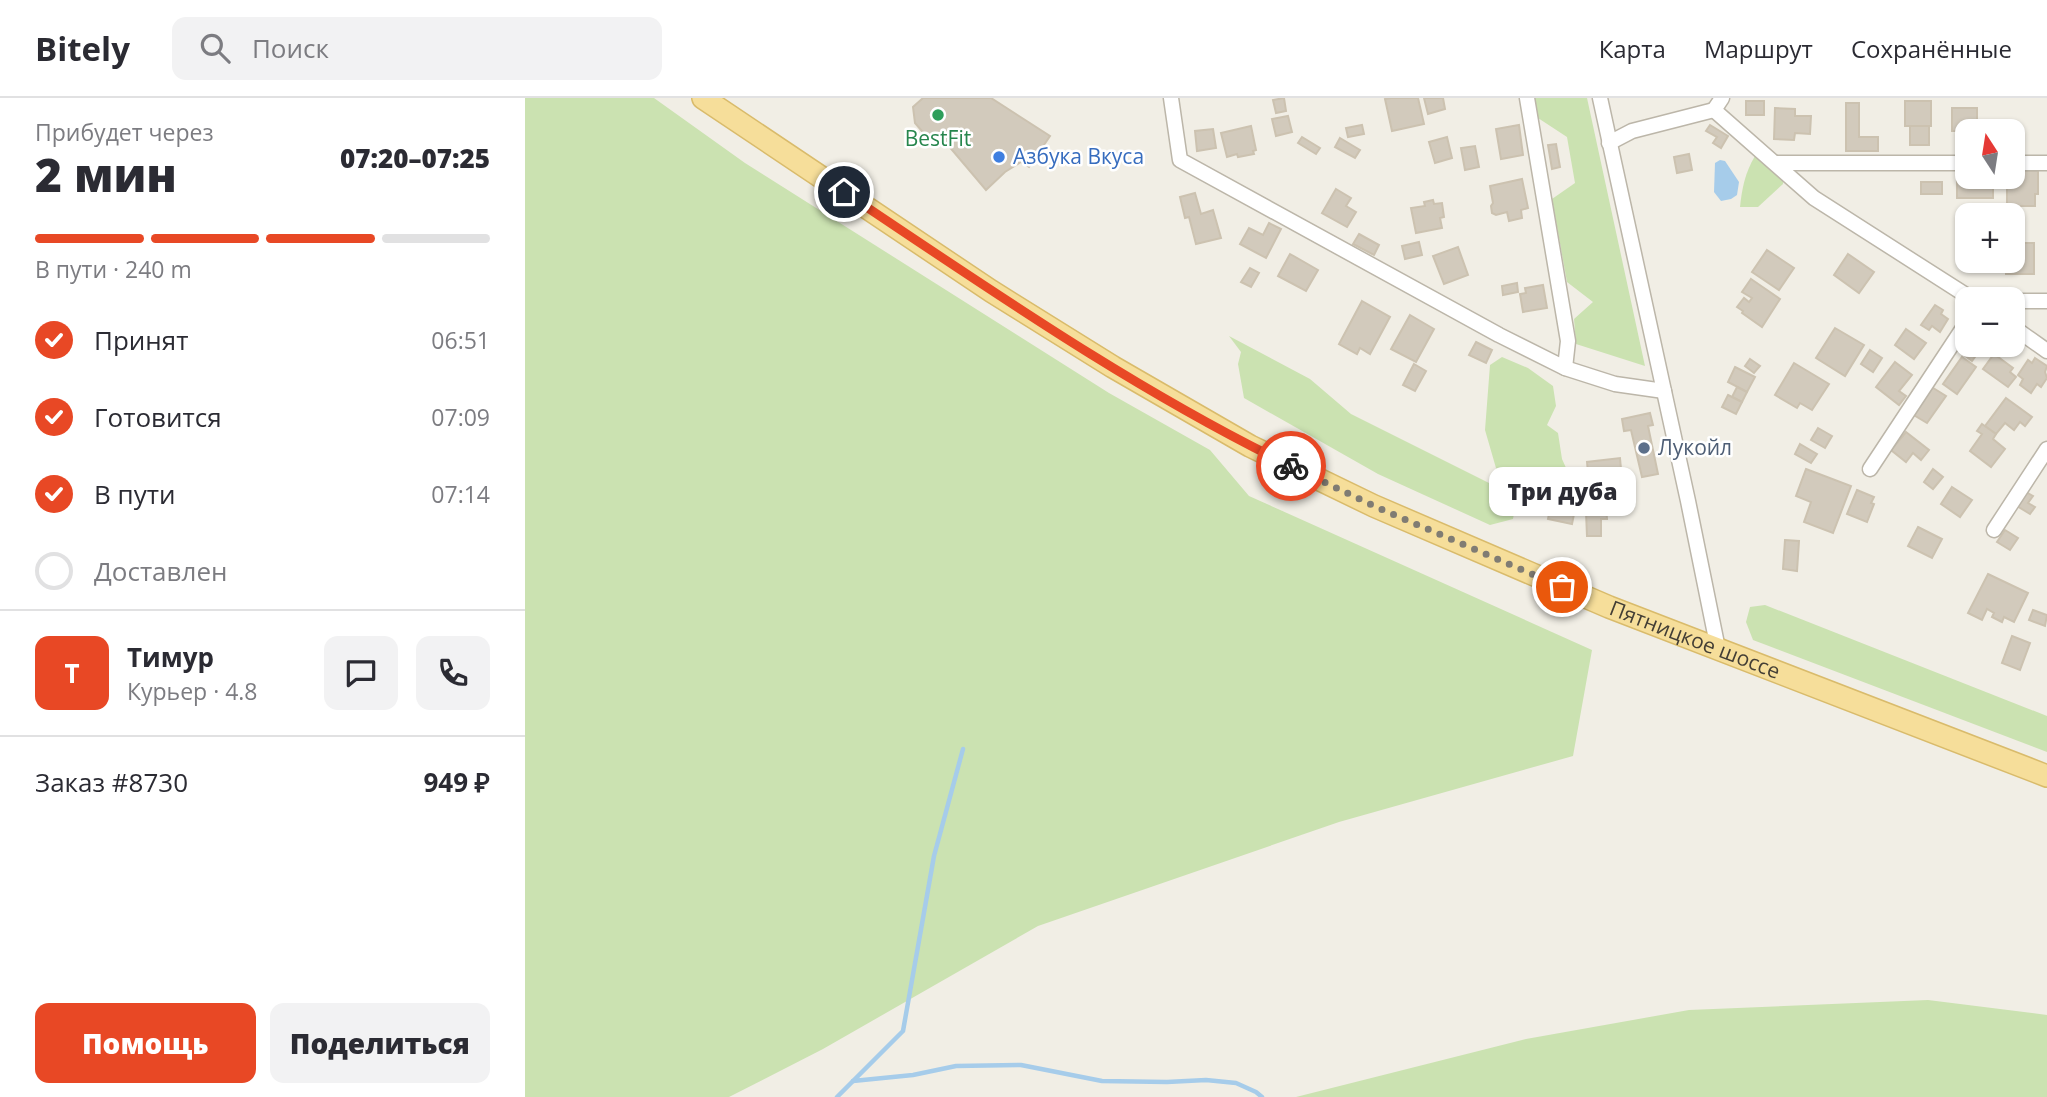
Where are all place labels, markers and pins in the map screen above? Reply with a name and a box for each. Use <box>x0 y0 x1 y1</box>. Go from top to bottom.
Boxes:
marker: BestFit <box>930 107 946 123</box>
place label: BestFit <box>905 124 971 152</box>
place label: Азбука Вкуса <box>1013 142 1144 170</box>
marker: Азбука Вкуса <box>991 149 1007 165</box>
pin <box>814 162 874 222</box>
place label: Лукойл <box>1658 433 1732 461</box>
marker: Лукойл <box>1636 440 1652 456</box>
callout: Три дуба <box>1489 468 1635 517</box>
pin <box>1532 557 1592 617</box>

